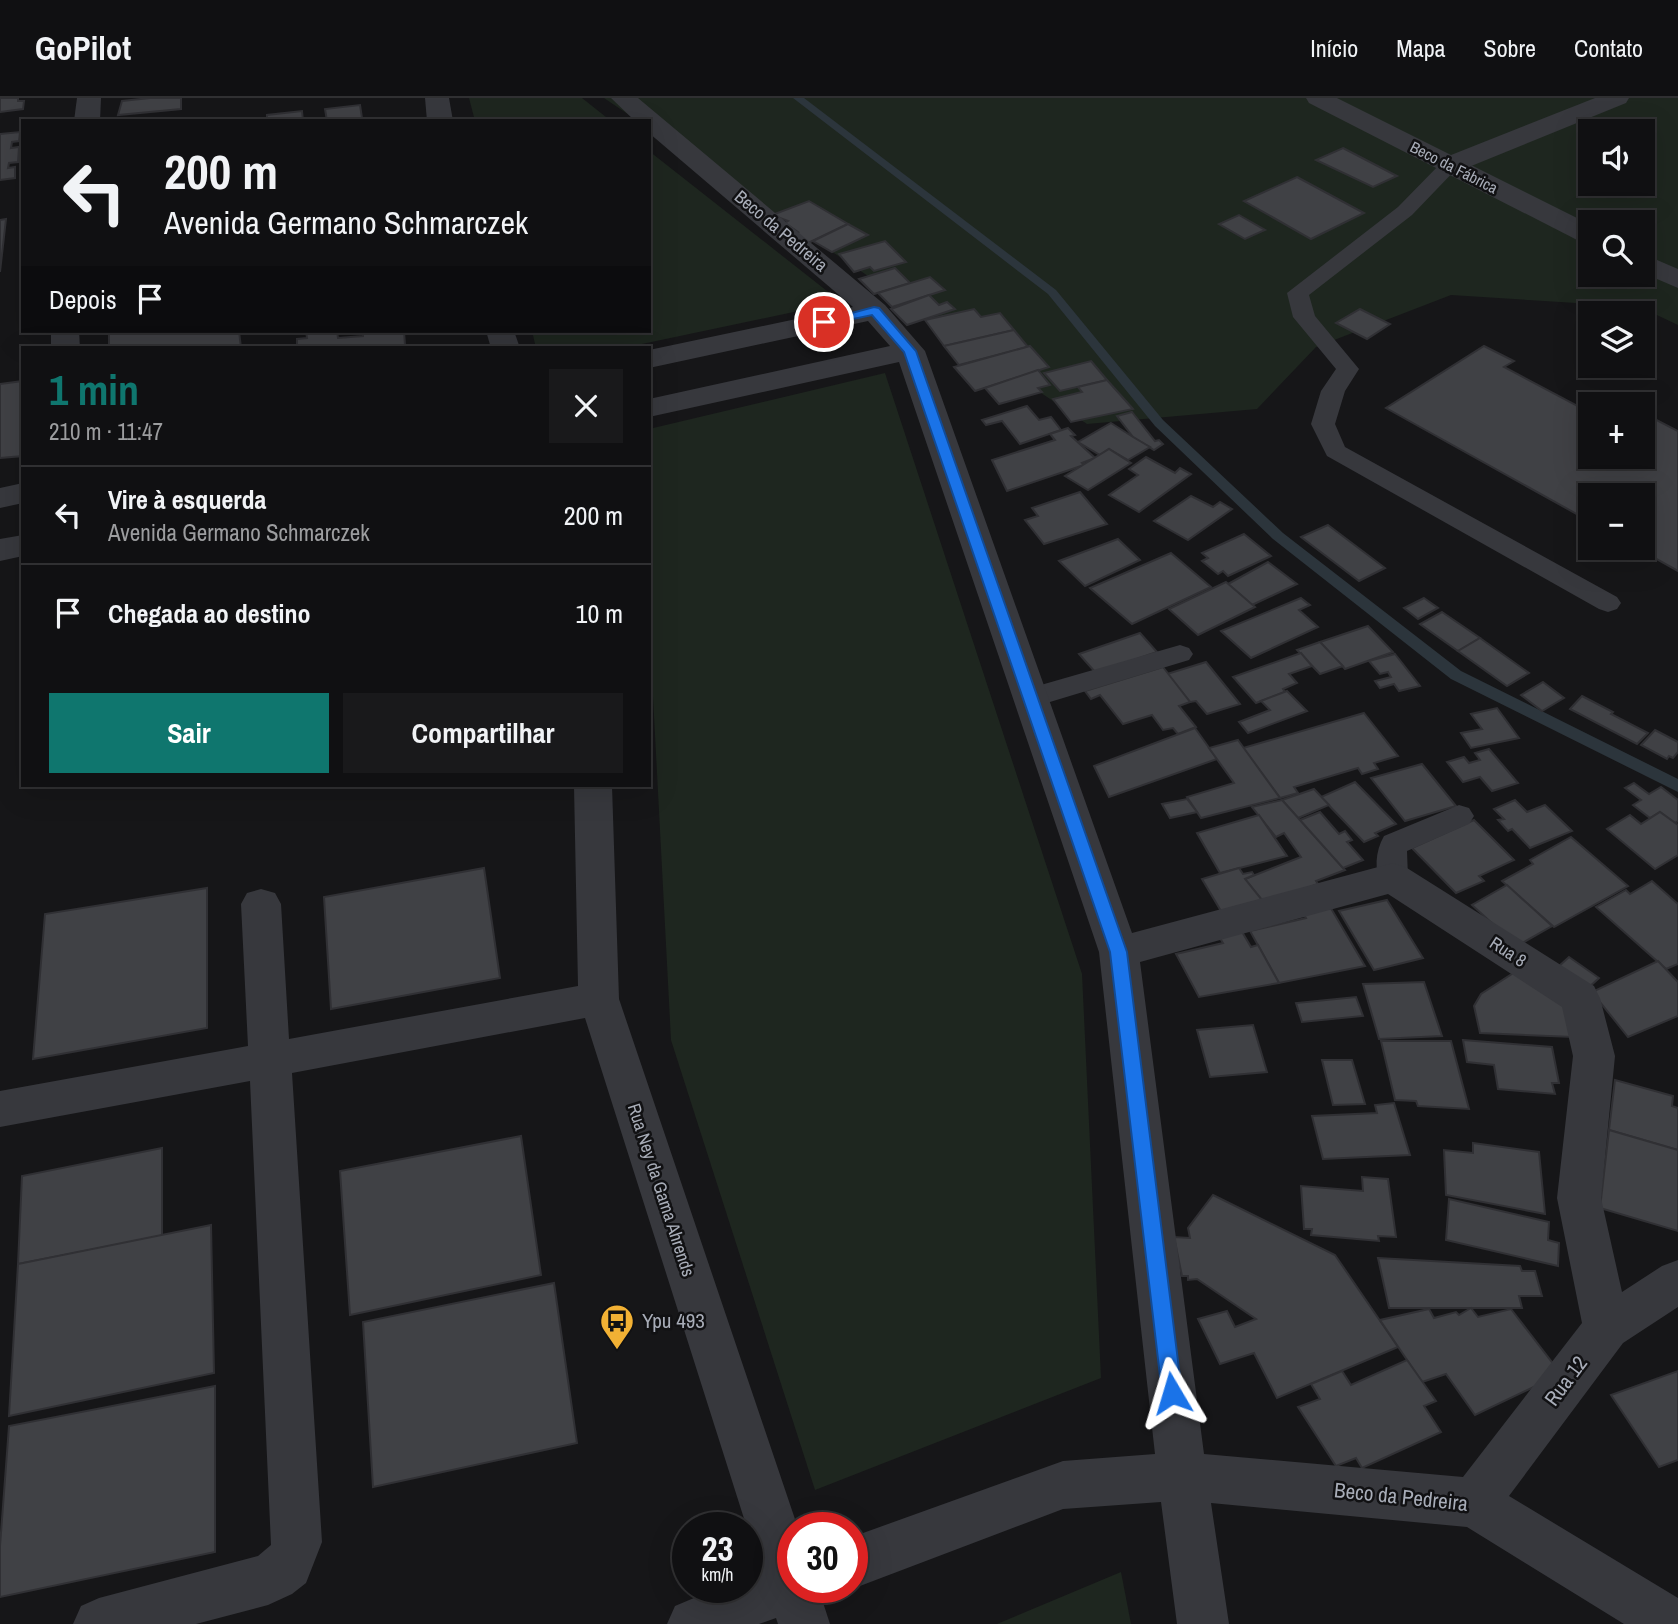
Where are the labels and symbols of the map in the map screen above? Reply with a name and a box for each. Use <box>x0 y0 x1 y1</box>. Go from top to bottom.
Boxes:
street label: Beco da Fábrica <box>1406 135 1502 199</box>
street label: Beco da Pedreira <box>729 184 833 277</box>
pin <box>794 292 854 352</box>
street label: Rua 8 <box>1485 930 1532 973</box>
street label: Rua Ney da Gama Ahrends <box>622 1100 701 1280</box>
bus stop icon: Ypu 493 <box>598 1302 636 1351</box>
place label: Ypu 493 <box>642 1306 705 1335</box>
street label: Rua 12 <box>1537 1350 1594 1412</box>
position arrow <box>1135 1356 1209 1430</box>
street label: Beco da Pedreira <box>1333 1475 1470 1518</box>
speed limit sign: 30 <box>777 1512 868 1603</box>

